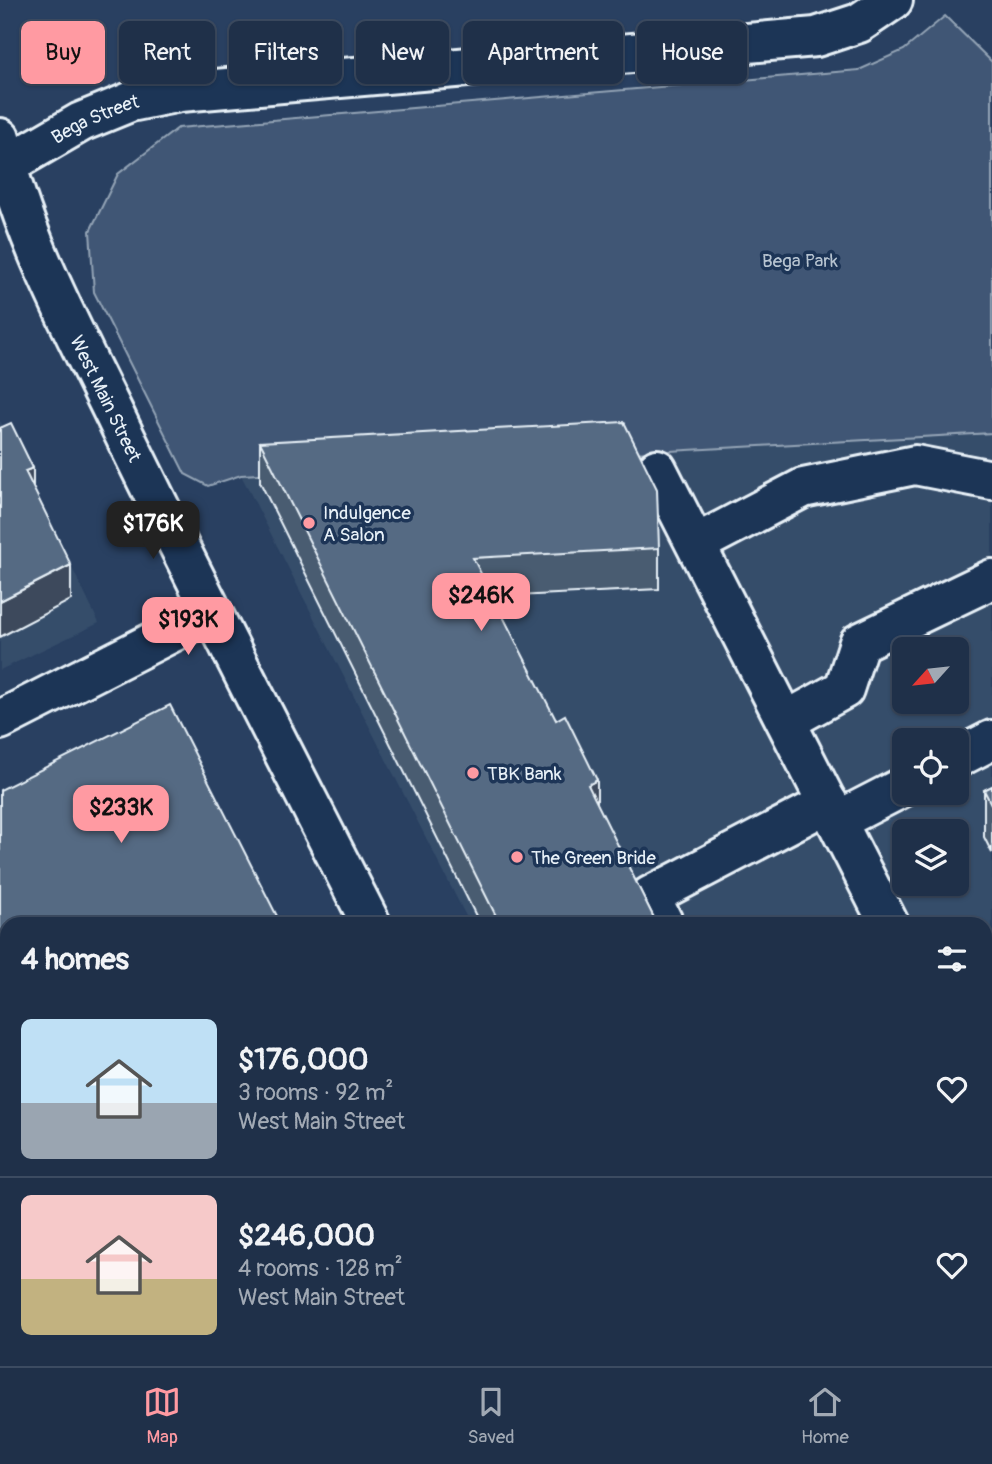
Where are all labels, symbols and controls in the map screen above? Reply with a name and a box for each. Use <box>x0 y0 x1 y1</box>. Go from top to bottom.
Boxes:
chip: Buy <box>21 21 105 84</box>
chip: Rent <box>119 21 215 84</box>
chip: Filters <box>229 21 342 84</box>
chip: New <box>356 21 449 84</box>
chip: Apartment <box>463 21 623 84</box>
chip: House <box>637 21 747 84</box>
street label: Bega Street <box>47 89 141 150</box>
park label: Bega Park <box>762 249 838 273</box>
street label: West Main Street <box>64 332 147 466</box>
place label: Indulgence A Salon <box>323 501 411 547</box>
pin: $176K <box>104 502 202 561</box>
text: $176K <box>123 509 183 538</box>
marker: Indulgence A Salon <box>301 515 317 531</box>
pin: $246K <box>432 574 530 633</box>
text: $246K <box>448 581 514 610</box>
pin: $193K <box>139 598 237 657</box>
text: $193K <box>158 605 218 634</box>
north arrow <box>892 637 970 714</box>
map controls <box>892 637 969 896</box>
button: locate <box>892 728 969 805</box>
place label: TBK Bank <box>487 762 562 786</box>
marker: TBK Bank <box>465 765 481 781</box>
pin: $233K <box>72 786 170 845</box>
text: $233K <box>89 793 153 822</box>
button: layers <box>892 819 969 896</box>
place label: The Green Bride <box>531 846 657 870</box>
marker: The Green Bride <box>509 849 525 865</box>
icon: filters <box>933 940 971 978</box>
text: 4 homes <box>21 941 129 978</box>
text: $176,000 <box>238 1041 368 1078</box>
icon: home <box>77 1047 161 1131</box>
icon: heart <box>933 1070 971 1108</box>
text: 3 rooms · 92 m² <box>238 1078 393 1107</box>
text: West Main Street <box>238 1107 405 1136</box>
text: $246,000 <box>238 1217 375 1254</box>
icon: home <box>77 1223 161 1307</box>
icon: heart <box>933 1246 971 1284</box>
text: 4 rooms · 128 m² <box>238 1254 403 1283</box>
text: West Main Street <box>238 1283 405 1312</box>
tab: Map <box>143 1383 181 1449</box>
tab: Saved <box>467 1383 515 1449</box>
tab: Home <box>801 1383 849 1449</box>

